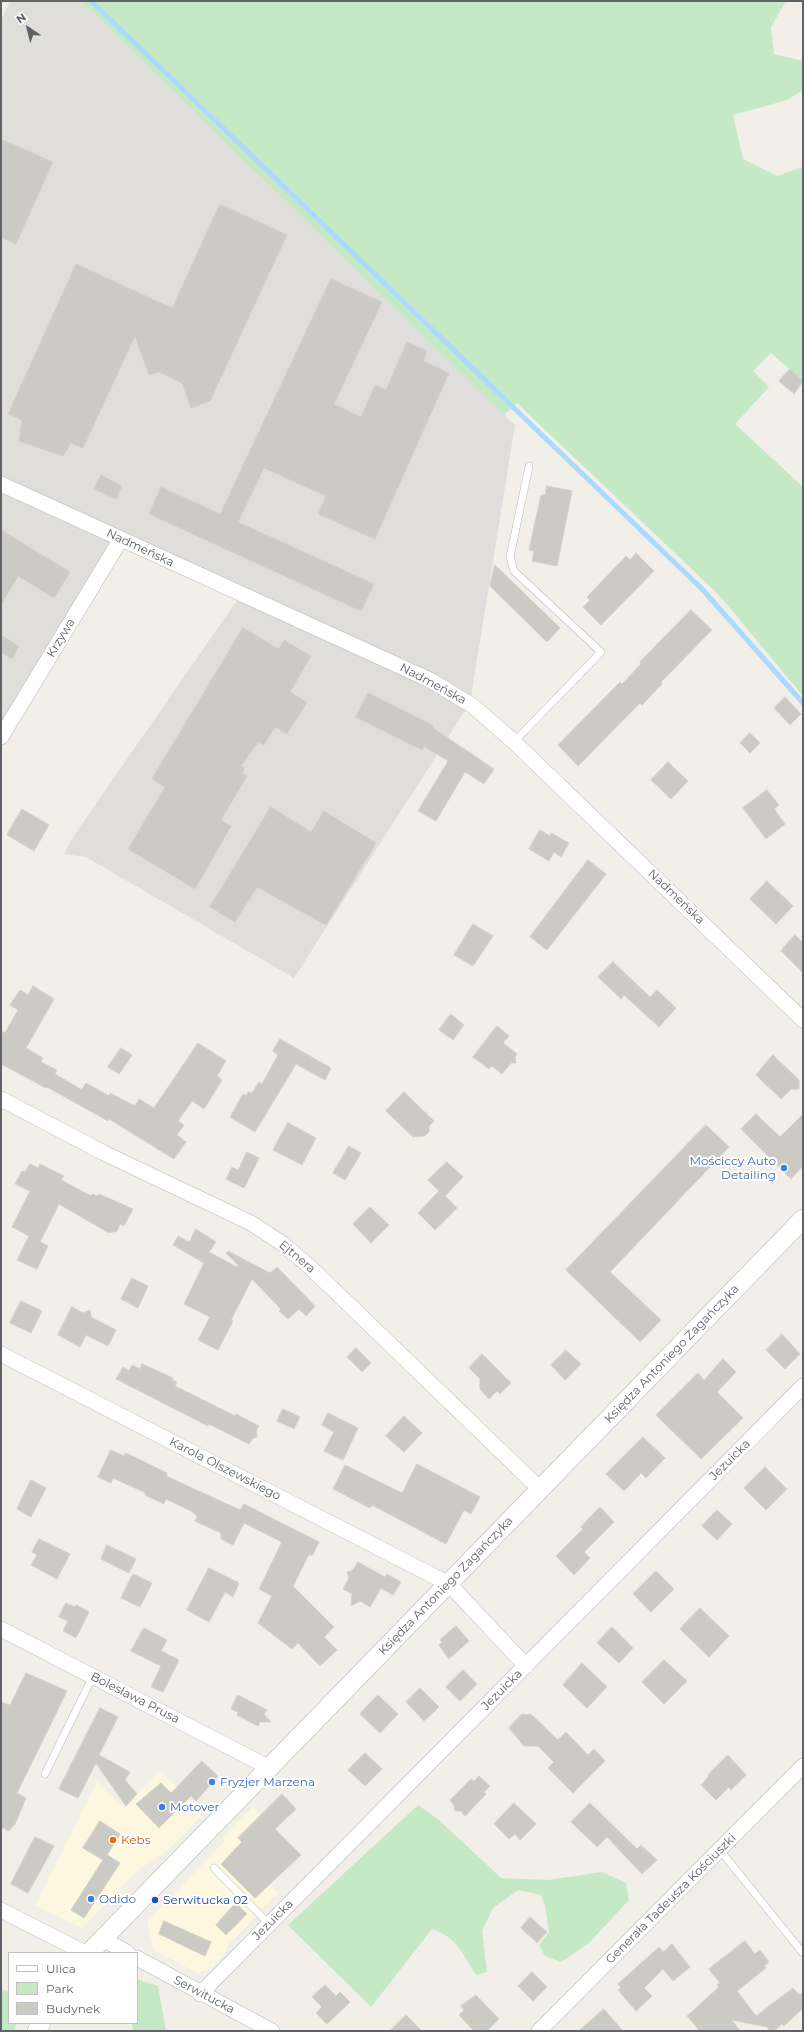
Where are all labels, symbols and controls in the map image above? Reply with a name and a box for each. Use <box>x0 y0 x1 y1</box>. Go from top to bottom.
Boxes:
north arrow <box>8 8 48 48</box>
text: N <box>13 10 29 26</box>
street label: Nadmeńska <box>104 526 176 570</box>
street label: Krzywa <box>44 616 78 660</box>
street label: Nadmeńska <box>397 660 469 708</box>
street label: Nadmeńska <box>645 866 707 928</box>
place label: Mościccy Auto Detailing <box>690 1154 776 1182</box>
marker: Mościccy Auto Detailing <box>779 1163 789 1173</box>
street label: Ejtnera <box>276 1238 318 1276</box>
street label: Księdza Antoniego Zagańczyka <box>602 1282 742 1426</box>
street label: Karola Olszewskiego <box>167 1435 283 1503</box>
street label: Jezuicka <box>707 1437 753 1483</box>
street label: Księdza Antoniego Zagańczyka <box>376 1514 516 1658</box>
street label: Jezuicka <box>479 1667 525 1713</box>
street label: Bolesława Prusa <box>88 1669 182 1727</box>
place label: Fryzjer Marzena <box>220 1775 315 1789</box>
marker: Fryzjer Marzena <box>207 1777 217 1787</box>
place label: Motover <box>170 1800 219 1814</box>
marker: Motover <box>157 1802 167 1812</box>
street label: Generała Tadeusza Kościuszki <box>603 1831 739 1967</box>
place label: Kebs <box>121 1833 150 1847</box>
marker: Kebs <box>108 1835 118 1845</box>
place label: Odido <box>99 1892 136 1906</box>
place label: Serwitucka 02 <box>163 1893 248 1907</box>
marker: Odido <box>86 1894 96 1904</box>
marker: Serwitucka 02 <box>150 1895 160 1905</box>
street label: Jezuicka <box>250 1897 296 1943</box>
legend <box>8 1952 138 2024</box>
text: Ulica <box>46 1961 76 1976</box>
street label: Serwitucka <box>171 1973 237 2017</box>
text: Park <box>46 1981 73 1996</box>
text: Budynek <box>46 2001 100 2016</box>

